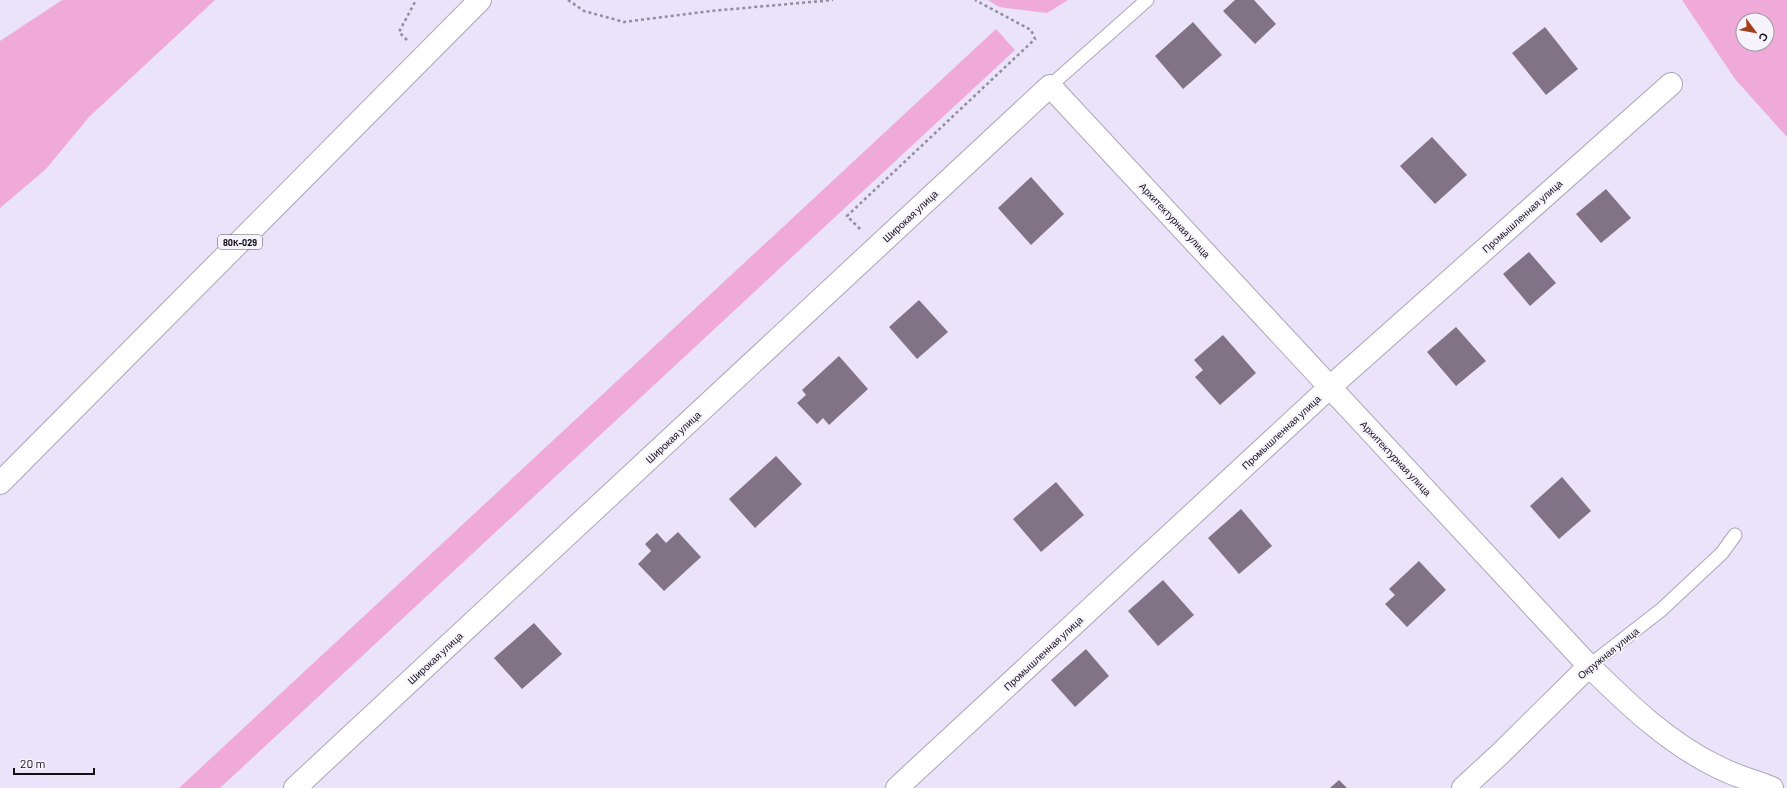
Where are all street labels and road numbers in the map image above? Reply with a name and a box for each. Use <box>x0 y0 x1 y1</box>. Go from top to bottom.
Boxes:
street label: Промышленная улица <box>1480 177 1565 255</box>
street label: Архитектурная улица <box>1137 180 1213 260</box>
street label: Широкая улица <box>880 187 940 245</box>
road number: 80К-029 <box>218 235 262 249</box>
street label: Промышленная улица <box>1239 392 1323 472</box>
street label: Широкая улица <box>643 408 703 466</box>
street label: Архитектурная улица <box>1358 418 1434 498</box>
street label: Промышленная улица <box>1001 613 1085 693</box>
street label: Окружная улица <box>1575 624 1641 681</box>
street label: Широкая улица <box>405 629 465 687</box>

